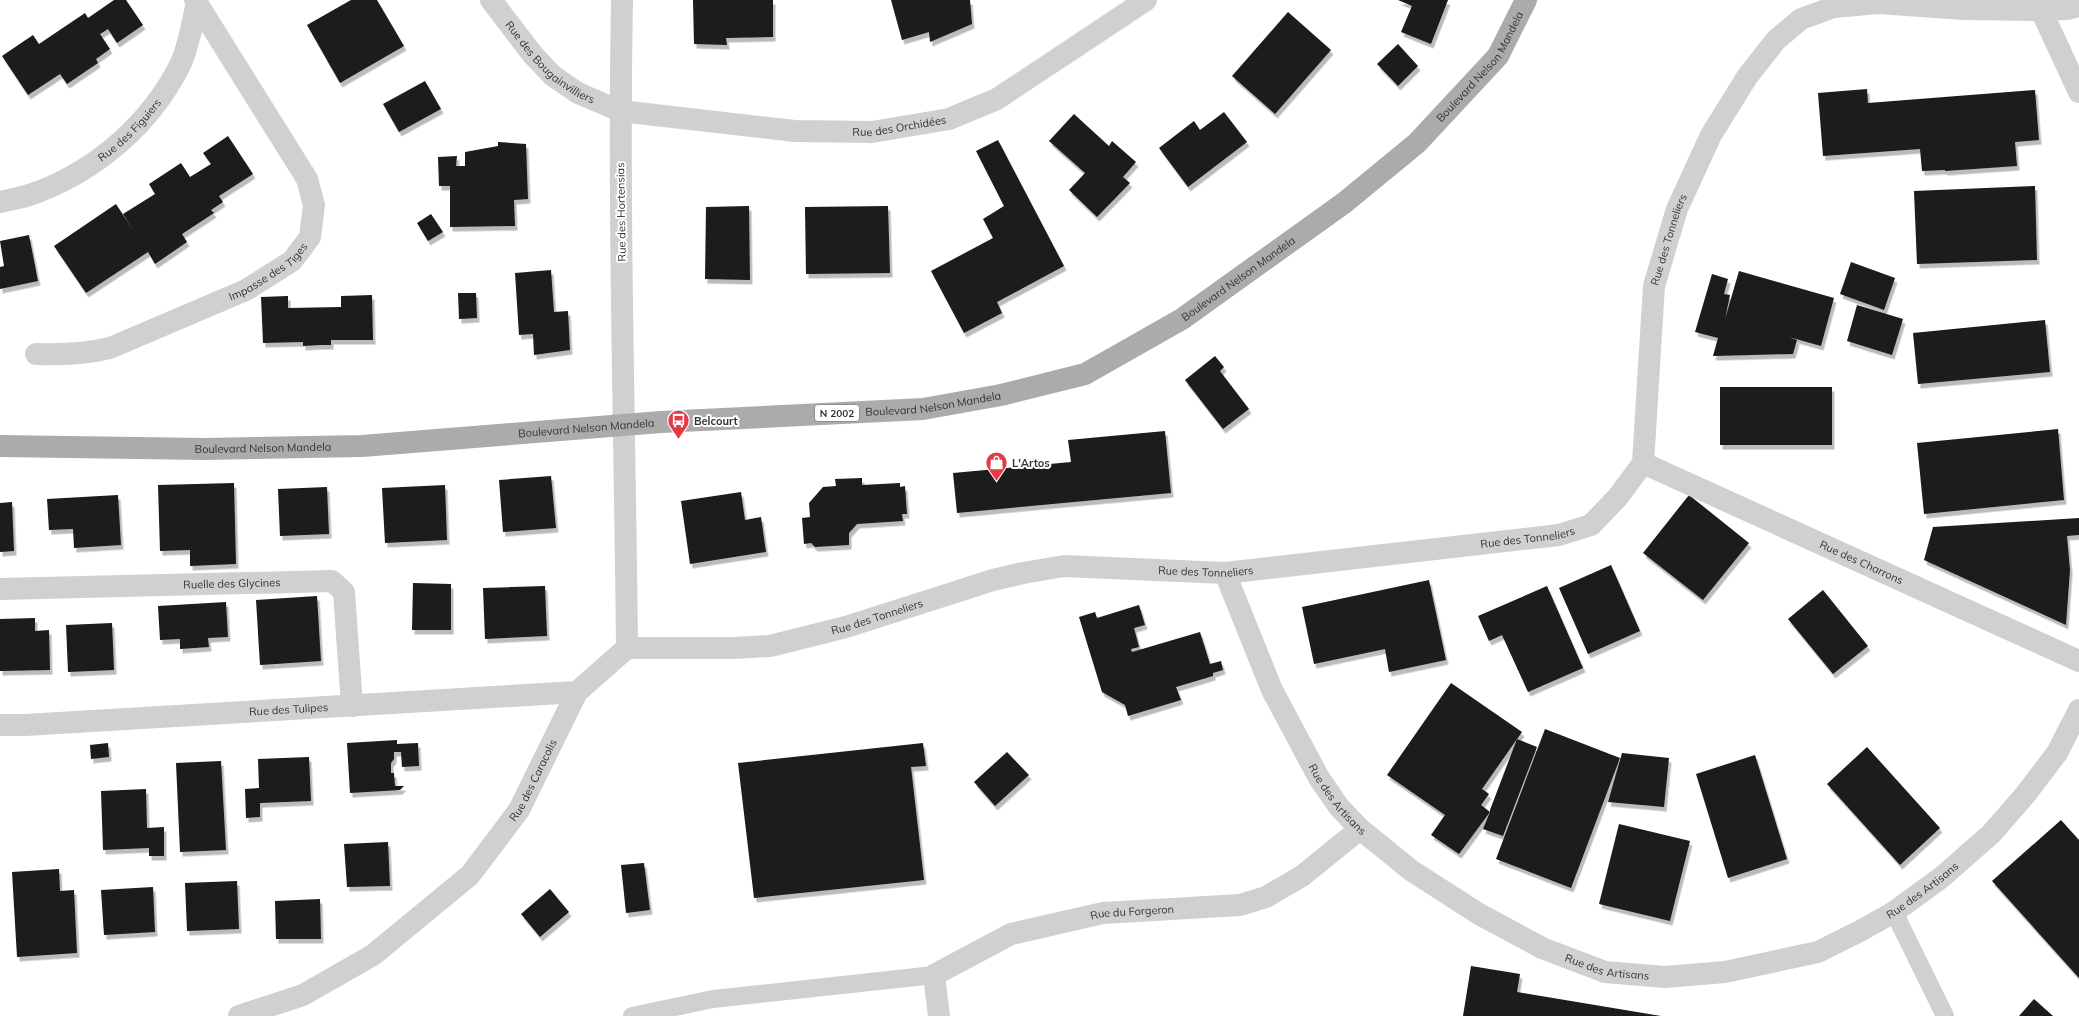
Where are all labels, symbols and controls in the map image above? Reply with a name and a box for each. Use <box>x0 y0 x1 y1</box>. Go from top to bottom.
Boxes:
street label: Boulevard Nelson Mandela <box>1433 9 1526 125</box>
street label: Rue des Bougainvilliers <box>502 18 597 106</box>
street label: Rue des Figuiers <box>95 96 164 164</box>
street label: Rue des Orchidées <box>852 113 947 139</box>
street label: Rue des Hortensias <box>613 162 629 262</box>
street label: Rue des Tonneliers <box>1648 192 1690 287</box>
street label: Boulevard Nelson Mandela <box>1179 233 1298 324</box>
street label: Impasse des Tiges <box>226 240 310 304</box>
street label: Boulevard Nelson Mandela <box>865 388 1002 419</box>
road number: N 2002 <box>815 405 859 421</box>
bus stop icon: Belcourt <box>665 408 691 441</box>
place label: Belcourt <box>694 414 738 428</box>
street label: Boulevard Nelson Mandela <box>518 416 655 440</box>
street label: Boulevard Nelson Mandela <box>195 440 331 456</box>
shop icon: L'Artos <box>983 450 1009 483</box>
place label: L'Artos <box>1012 456 1050 470</box>
street label: Rue des Tonneliers <box>1480 523 1577 551</box>
street label: Rue des Charrons <box>1817 537 1906 587</box>
street label: Rue des Tonneliers <box>1158 563 1254 580</box>
street label: Ruelle des Glycines <box>183 575 281 592</box>
street label: Rue des Tonneliers <box>830 596 925 637</box>
street label: Rue des Tulipes <box>249 700 329 719</box>
street label: Rue des Caracolis <box>506 737 560 824</box>
street label: Rue des Artisans <box>1306 761 1369 838</box>
street label: Rue des Artisans <box>1884 859 1961 922</box>
street label: Rue du Forgeron <box>1089 902 1174 923</box>
street label: Rue des Artisans <box>1563 950 1650 983</box>

